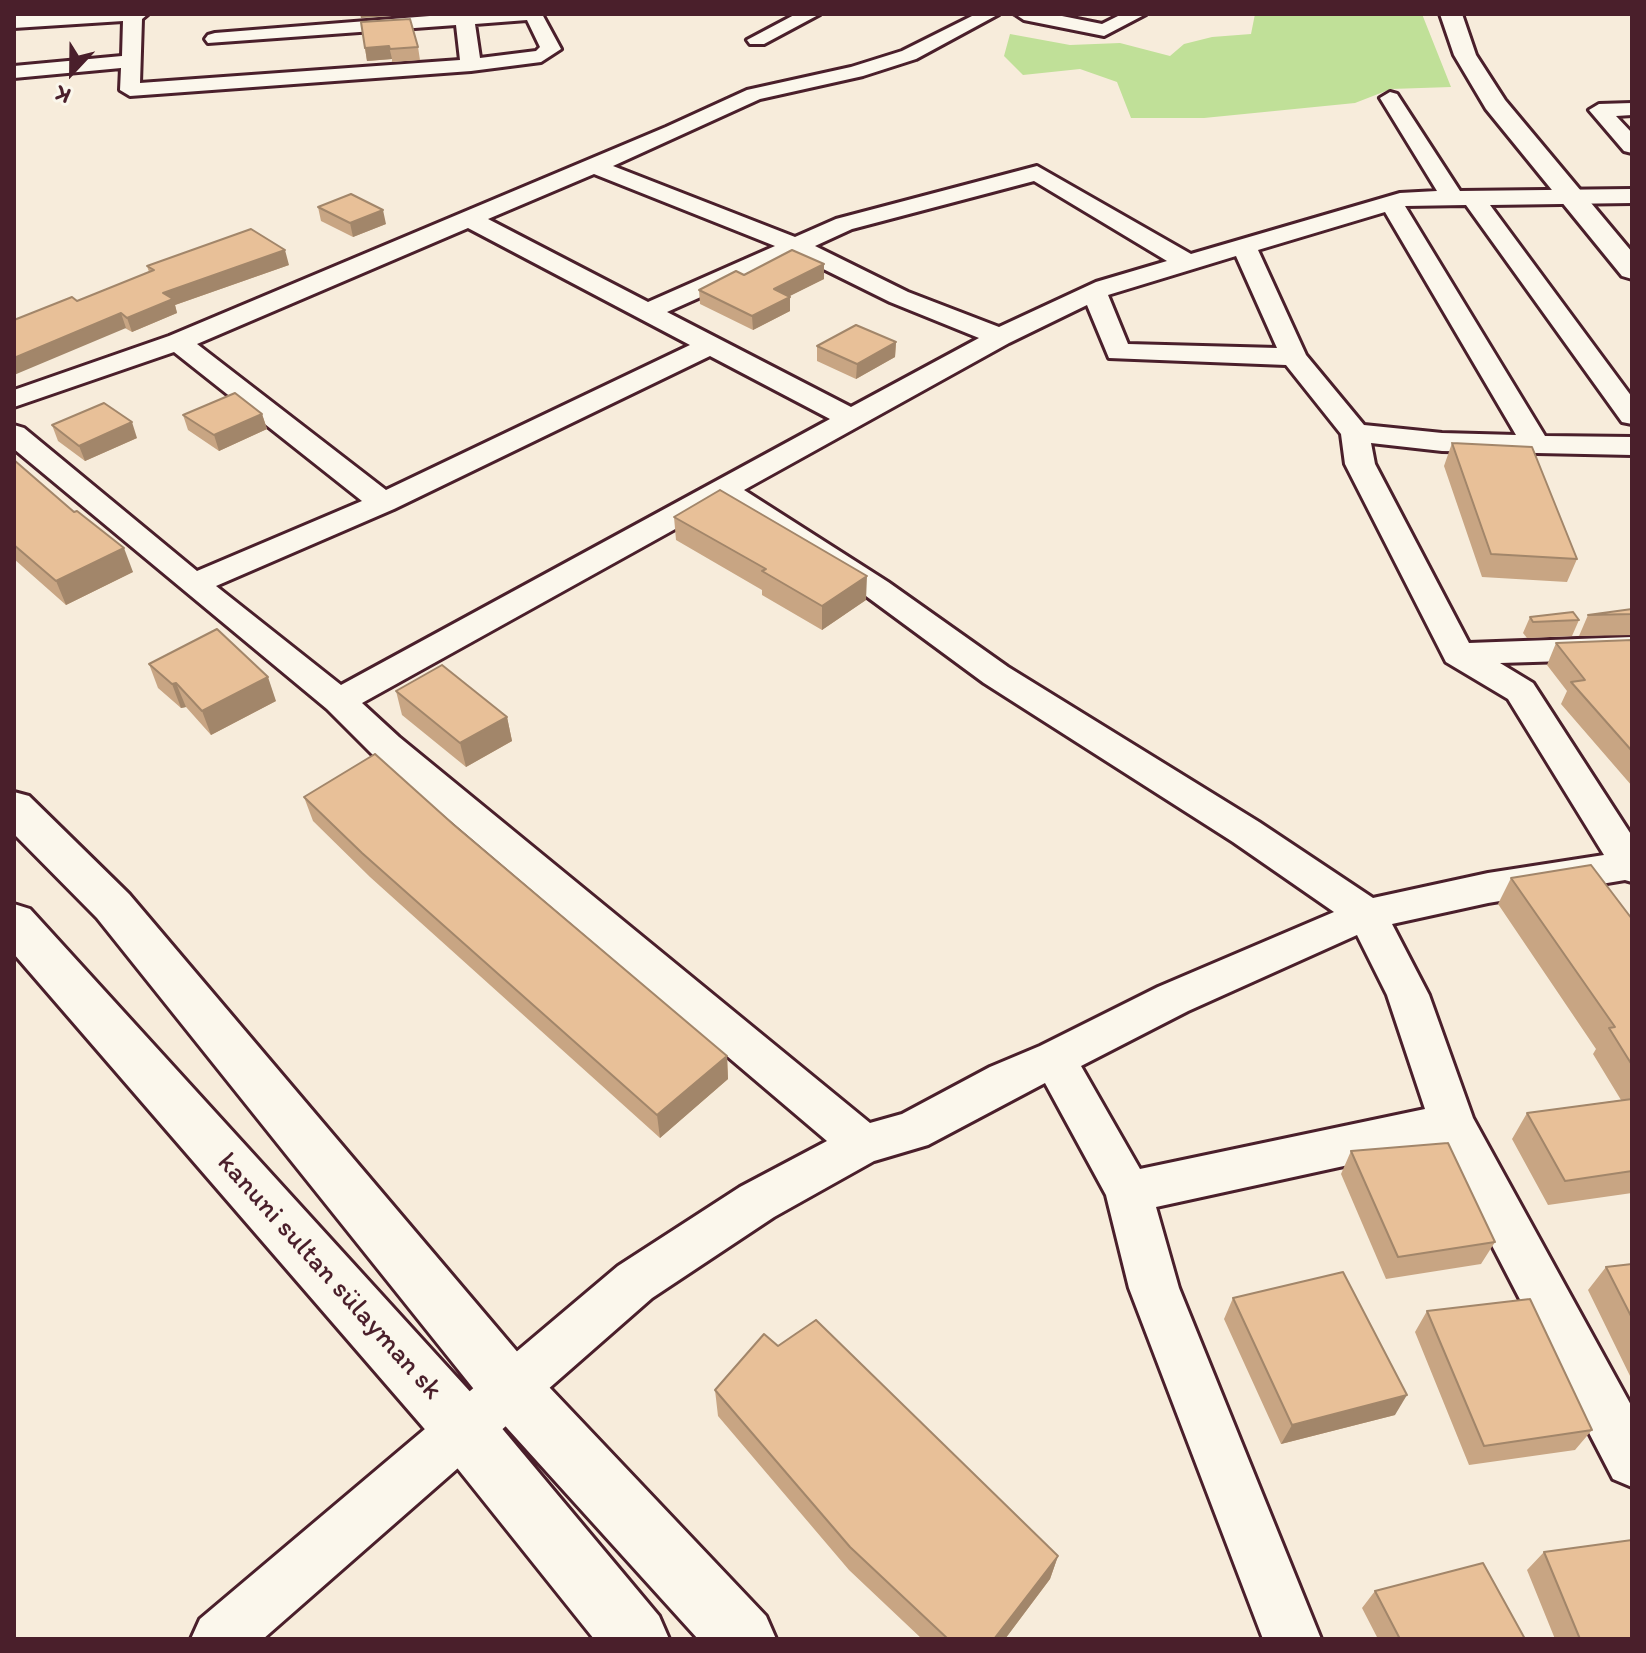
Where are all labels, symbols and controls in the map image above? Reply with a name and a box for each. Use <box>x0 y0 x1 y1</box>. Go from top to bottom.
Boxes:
north arrow <box>32 32 112 112</box>
text: K <box>51 80 74 110</box>
street label: kanuni sultan sülayman sk <box>210 1147 448 1407</box>

